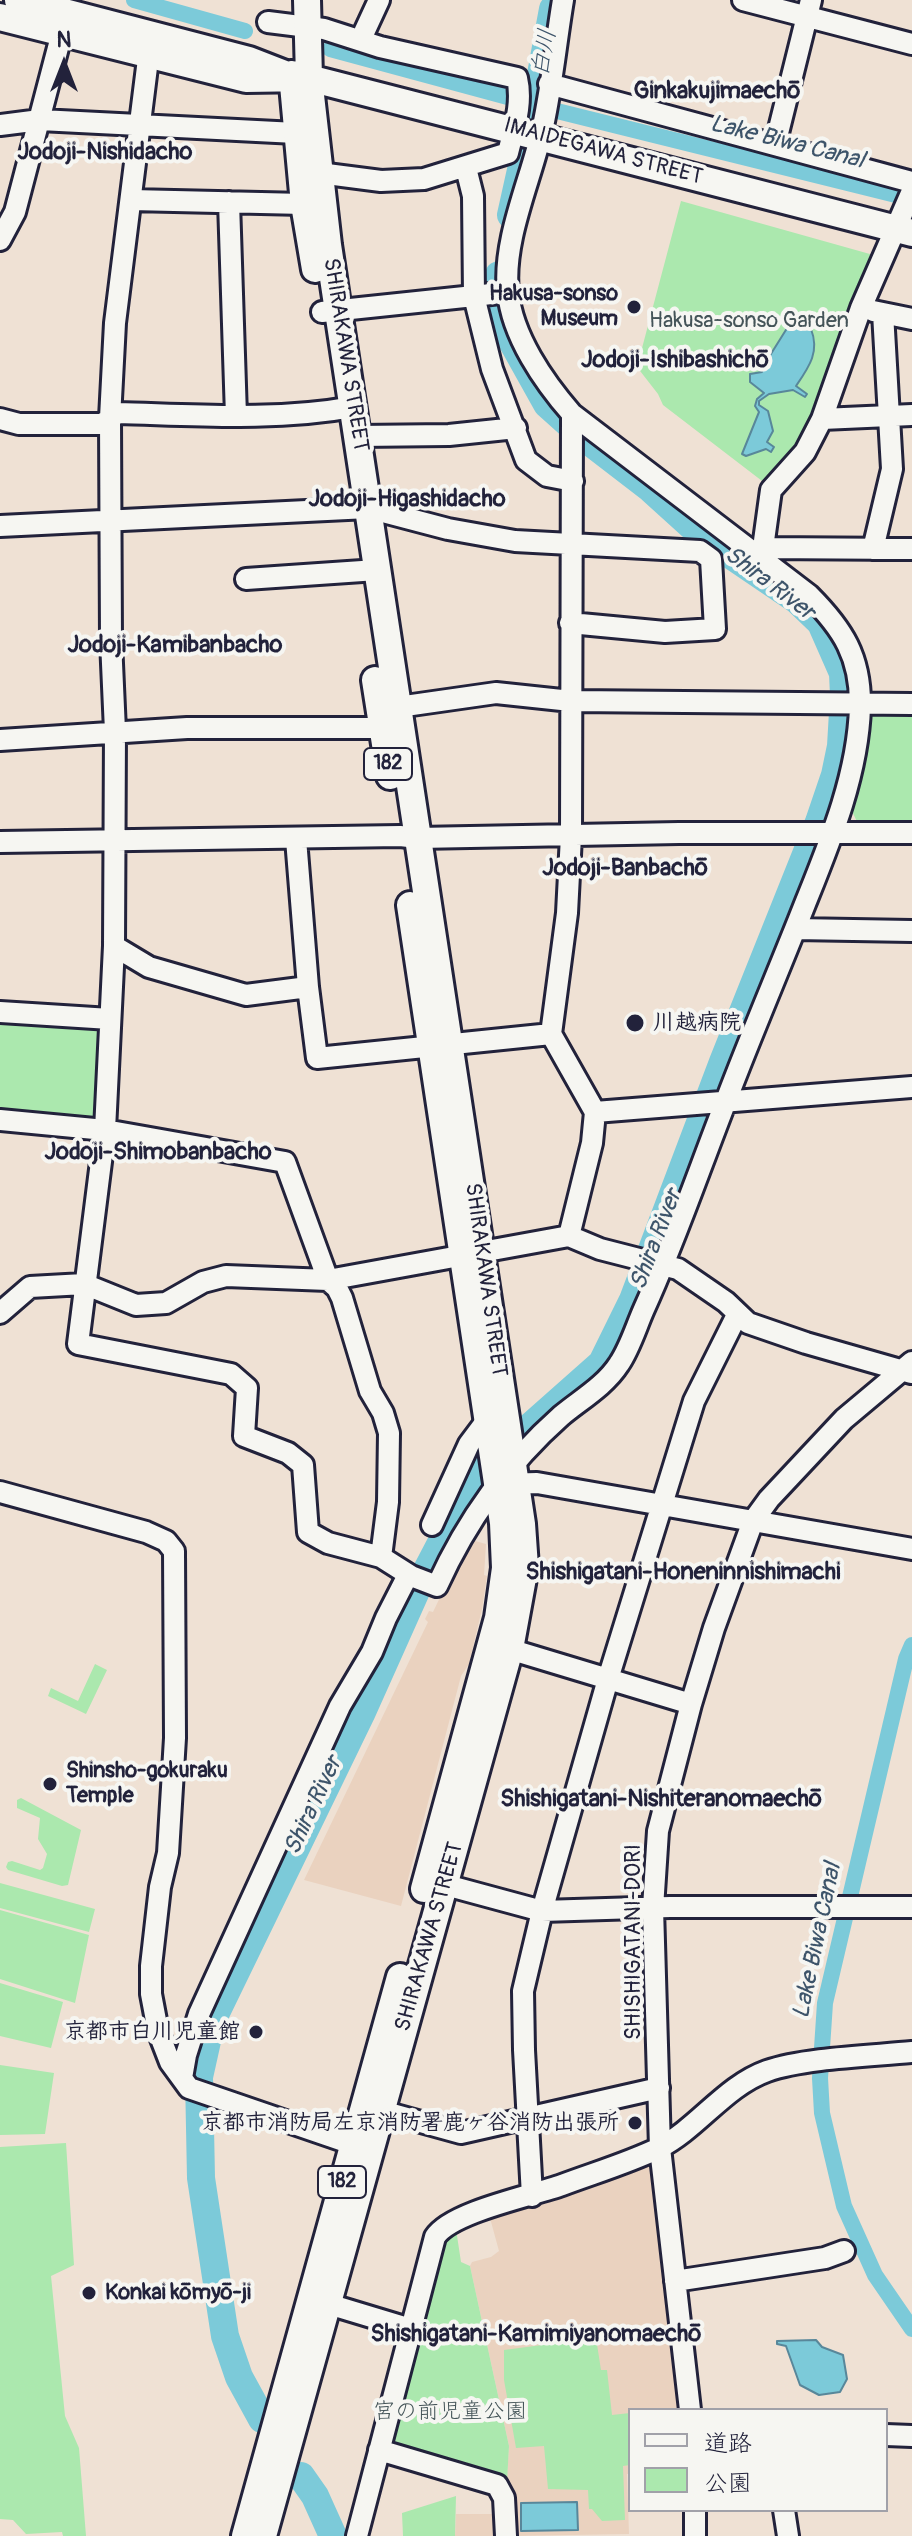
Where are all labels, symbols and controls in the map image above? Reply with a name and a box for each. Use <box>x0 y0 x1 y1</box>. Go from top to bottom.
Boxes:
north arrow <box>24 24 104 104</box>
text: N <box>57 26 71 54</box>
water label: 白川 <box>527 27 563 79</box>
district label: Ginkakujimaechō <box>634 78 800 106</box>
water label: Lake Biwa Canal <box>707 110 867 176</box>
street label: IMAIDEGAWA STREET <box>501 113 705 191</box>
district label: Jodoji-Nishidacho <box>18 139 192 167</box>
street label: SHIRAKAWA STREET <box>317 256 373 454</box>
place label: Hakusa-sonso Museum <box>489 281 618 332</box>
marker: Hakusa-sonso Museum <box>625 298 643 316</box>
park label: Hakusa-sonso Garden <box>649 308 849 334</box>
district label: Jodoji-Ishibashichō <box>581 347 769 375</box>
district label: Jodoji-Higashidacho <box>308 486 506 514</box>
water label: Shira River <box>718 541 820 627</box>
district label: Jodoji-Kamibanbacho <box>68 632 282 660</box>
road number: 182 <box>364 748 412 780</box>
district label: Jodoji-Banbachō <box>542 855 708 883</box>
place label: 川越病院 <box>653 1010 741 1036</box>
marker: 川越病院 <box>624 1012 646 1034</box>
district label: Jodoji-Shimobanbacho <box>44 1139 272 1167</box>
street label: SHIRAKAWA STREET <box>458 1181 512 1379</box>
water label: Shira River <box>625 1186 689 1294</box>
district label: Shishigatani-Honeninnishimachi <box>525 1559 841 1587</box>
water label: Shira River <box>279 1752 349 1860</box>
place label: Shinsho-gokuraku Temple <box>66 1758 228 1810</box>
marker: Shinsho-gokuraku Temple <box>41 1775 59 1793</box>
district label: Shishigatani-Nishiteranomaechō <box>500 1786 822 1814</box>
street label: SHIRAKAWA STREET <box>390 1839 470 2035</box>
street label: SHISHIGATANI-DORI <box>621 1844 647 2040</box>
water label: Lake Biwa Canal <box>788 1861 848 2021</box>
place label: 京都市白川児童館 <box>64 2019 240 2045</box>
marker: 京都市白川児童館 <box>247 2023 265 2041</box>
place label: 京都市消防局左京消防署鹿ヶ谷消防出張所 <box>201 2110 619 2136</box>
marker: 京都市消防局左京消防署鹿ヶ谷消防出張所 <box>626 2114 644 2132</box>
road number: 182 <box>318 2166 366 2198</box>
place label: Konkai kōmyō-ji <box>105 2280 251 2306</box>
marker: Konkai kōmyō-ji <box>80 2284 98 2302</box>
district label: Shishigatani-Kamimiyanomaechō <box>371 2321 701 2349</box>
park label: 宮の前児童公園 <box>373 2399 527 2425</box>
legend <box>628 2408 888 2512</box>
text: 道路 <box>704 2429 752 2458</box>
text: 公園 <box>704 2469 752 2498</box>

